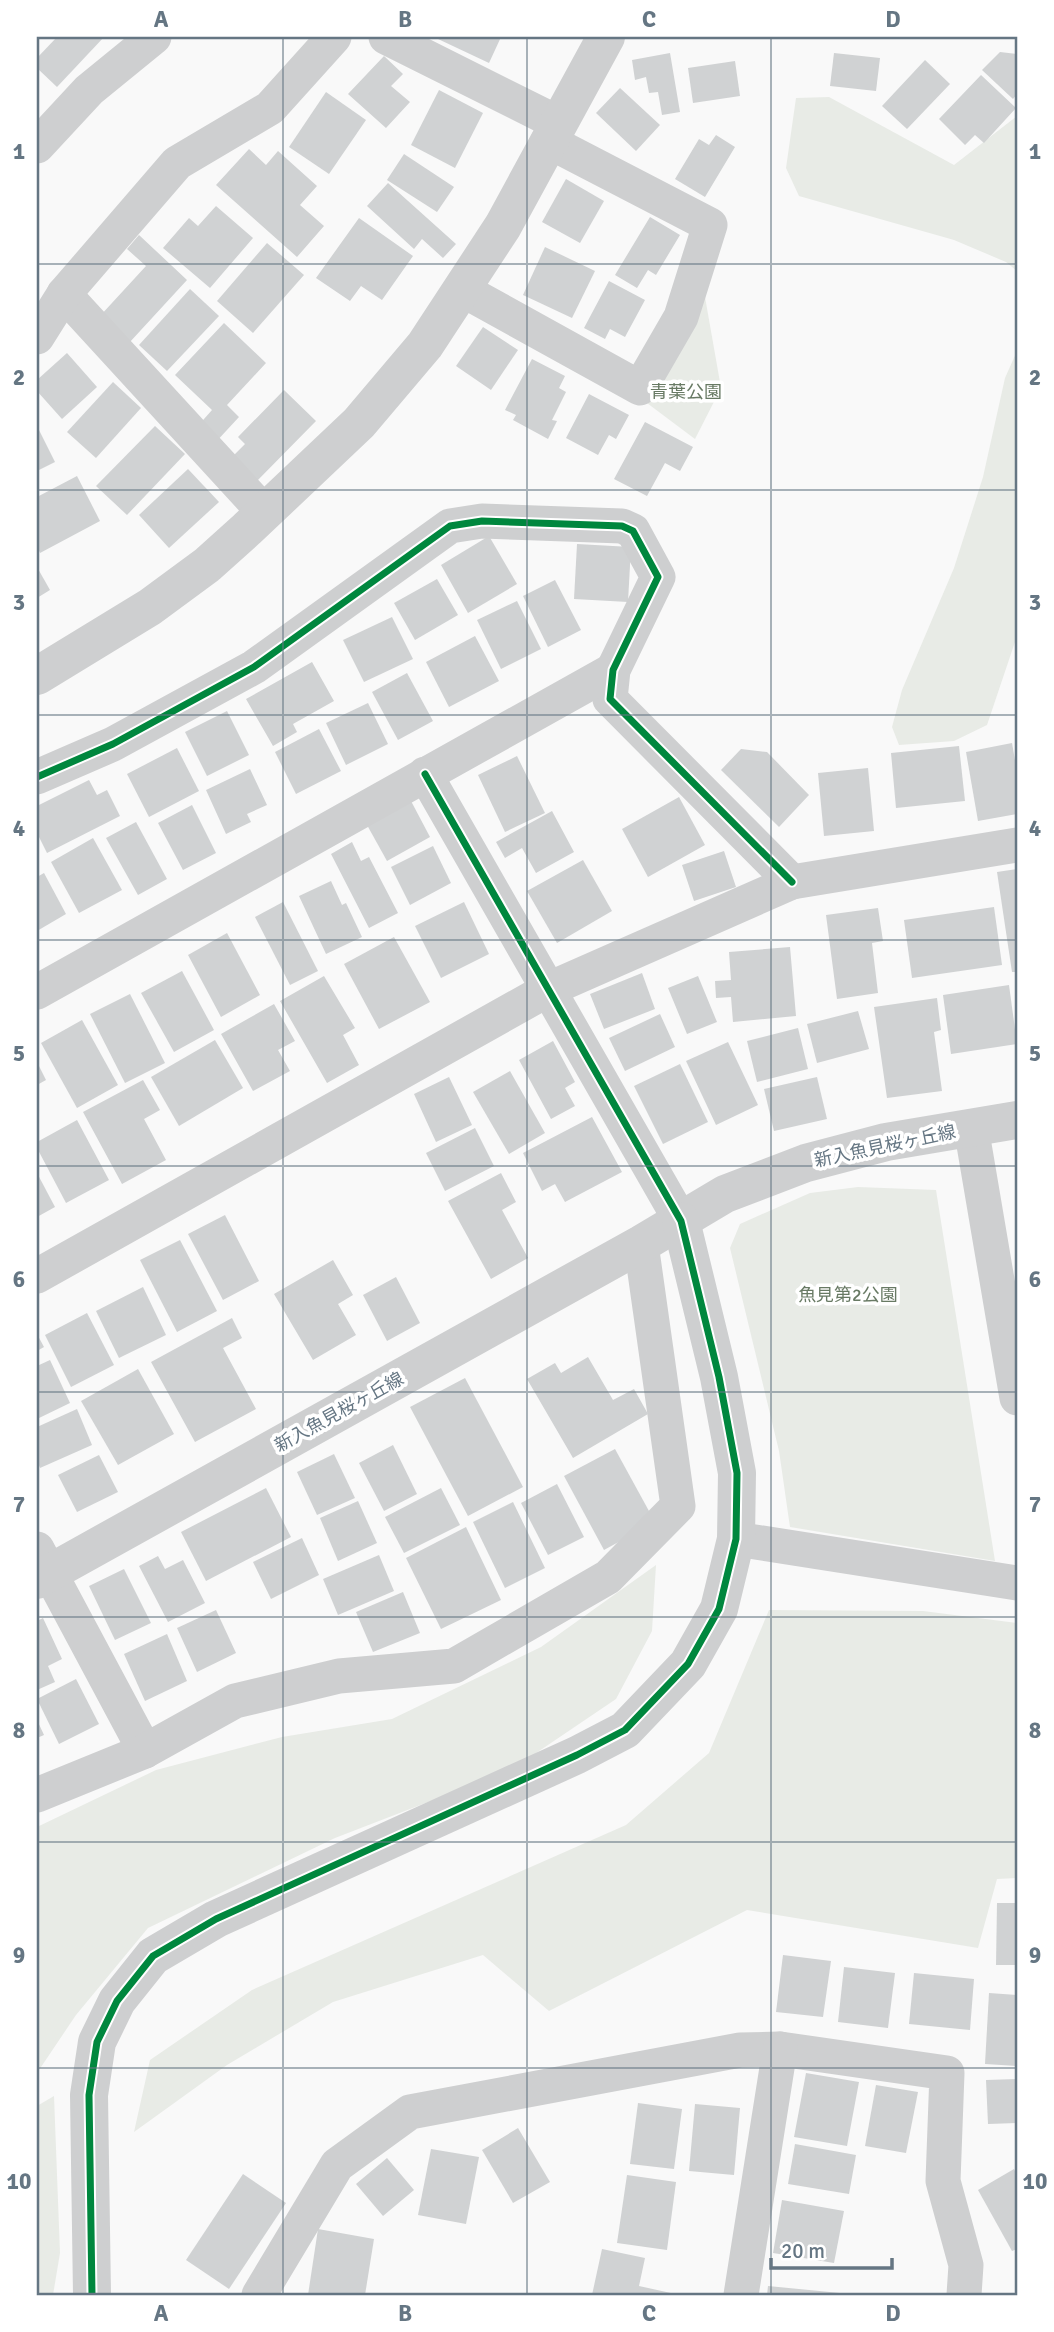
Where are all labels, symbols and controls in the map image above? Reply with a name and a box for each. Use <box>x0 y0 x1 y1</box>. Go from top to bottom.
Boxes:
text: A <box>154 5 169 34</box>
text: B <box>398 5 412 34</box>
text: C <box>642 5 656 34</box>
text: D <box>885 5 901 34</box>
text: 1 <box>13 137 25 166</box>
text: 1 <box>1029 137 1041 166</box>
text: 2 <box>13 363 25 392</box>
text: 2 <box>1029 363 1041 392</box>
park label: 青葉公園 <box>650 381 722 403</box>
text: 3 <box>13 588 25 617</box>
text: 3 <box>1029 588 1041 617</box>
text: 4 <box>13 814 25 843</box>
text: 4 <box>1029 814 1041 843</box>
text: 5 <box>13 1039 25 1068</box>
text: 5 <box>1029 1039 1041 1068</box>
street label: 新入魚見桜ヶ丘線 <box>812 1120 958 1172</box>
text: 6 <box>13 1265 25 1294</box>
text: 6 <box>1029 1265 1041 1294</box>
park label: 魚見第2公園 <box>798 1284 898 1306</box>
street label: 新入魚見桜ヶ丘線 <box>271 1367 407 1457</box>
text: 7 <box>13 1490 25 1519</box>
text: 7 <box>1029 1490 1041 1519</box>
text: 8 <box>13 1716 25 1745</box>
text: 8 <box>1029 1716 1041 1745</box>
text: 9 <box>13 1941 25 1970</box>
text: 9 <box>1029 1941 1041 1970</box>
text: 10 <box>7 2167 31 2196</box>
text: 10 <box>1023 2167 1047 2196</box>
scale bar <box>771 2227 891 2271</box>
text: 20 m <box>781 2238 825 2264</box>
text: A <box>154 2299 169 2328</box>
text: B <box>398 2299 412 2328</box>
text: C <box>642 2299 656 2328</box>
text: D <box>885 2299 901 2328</box>

